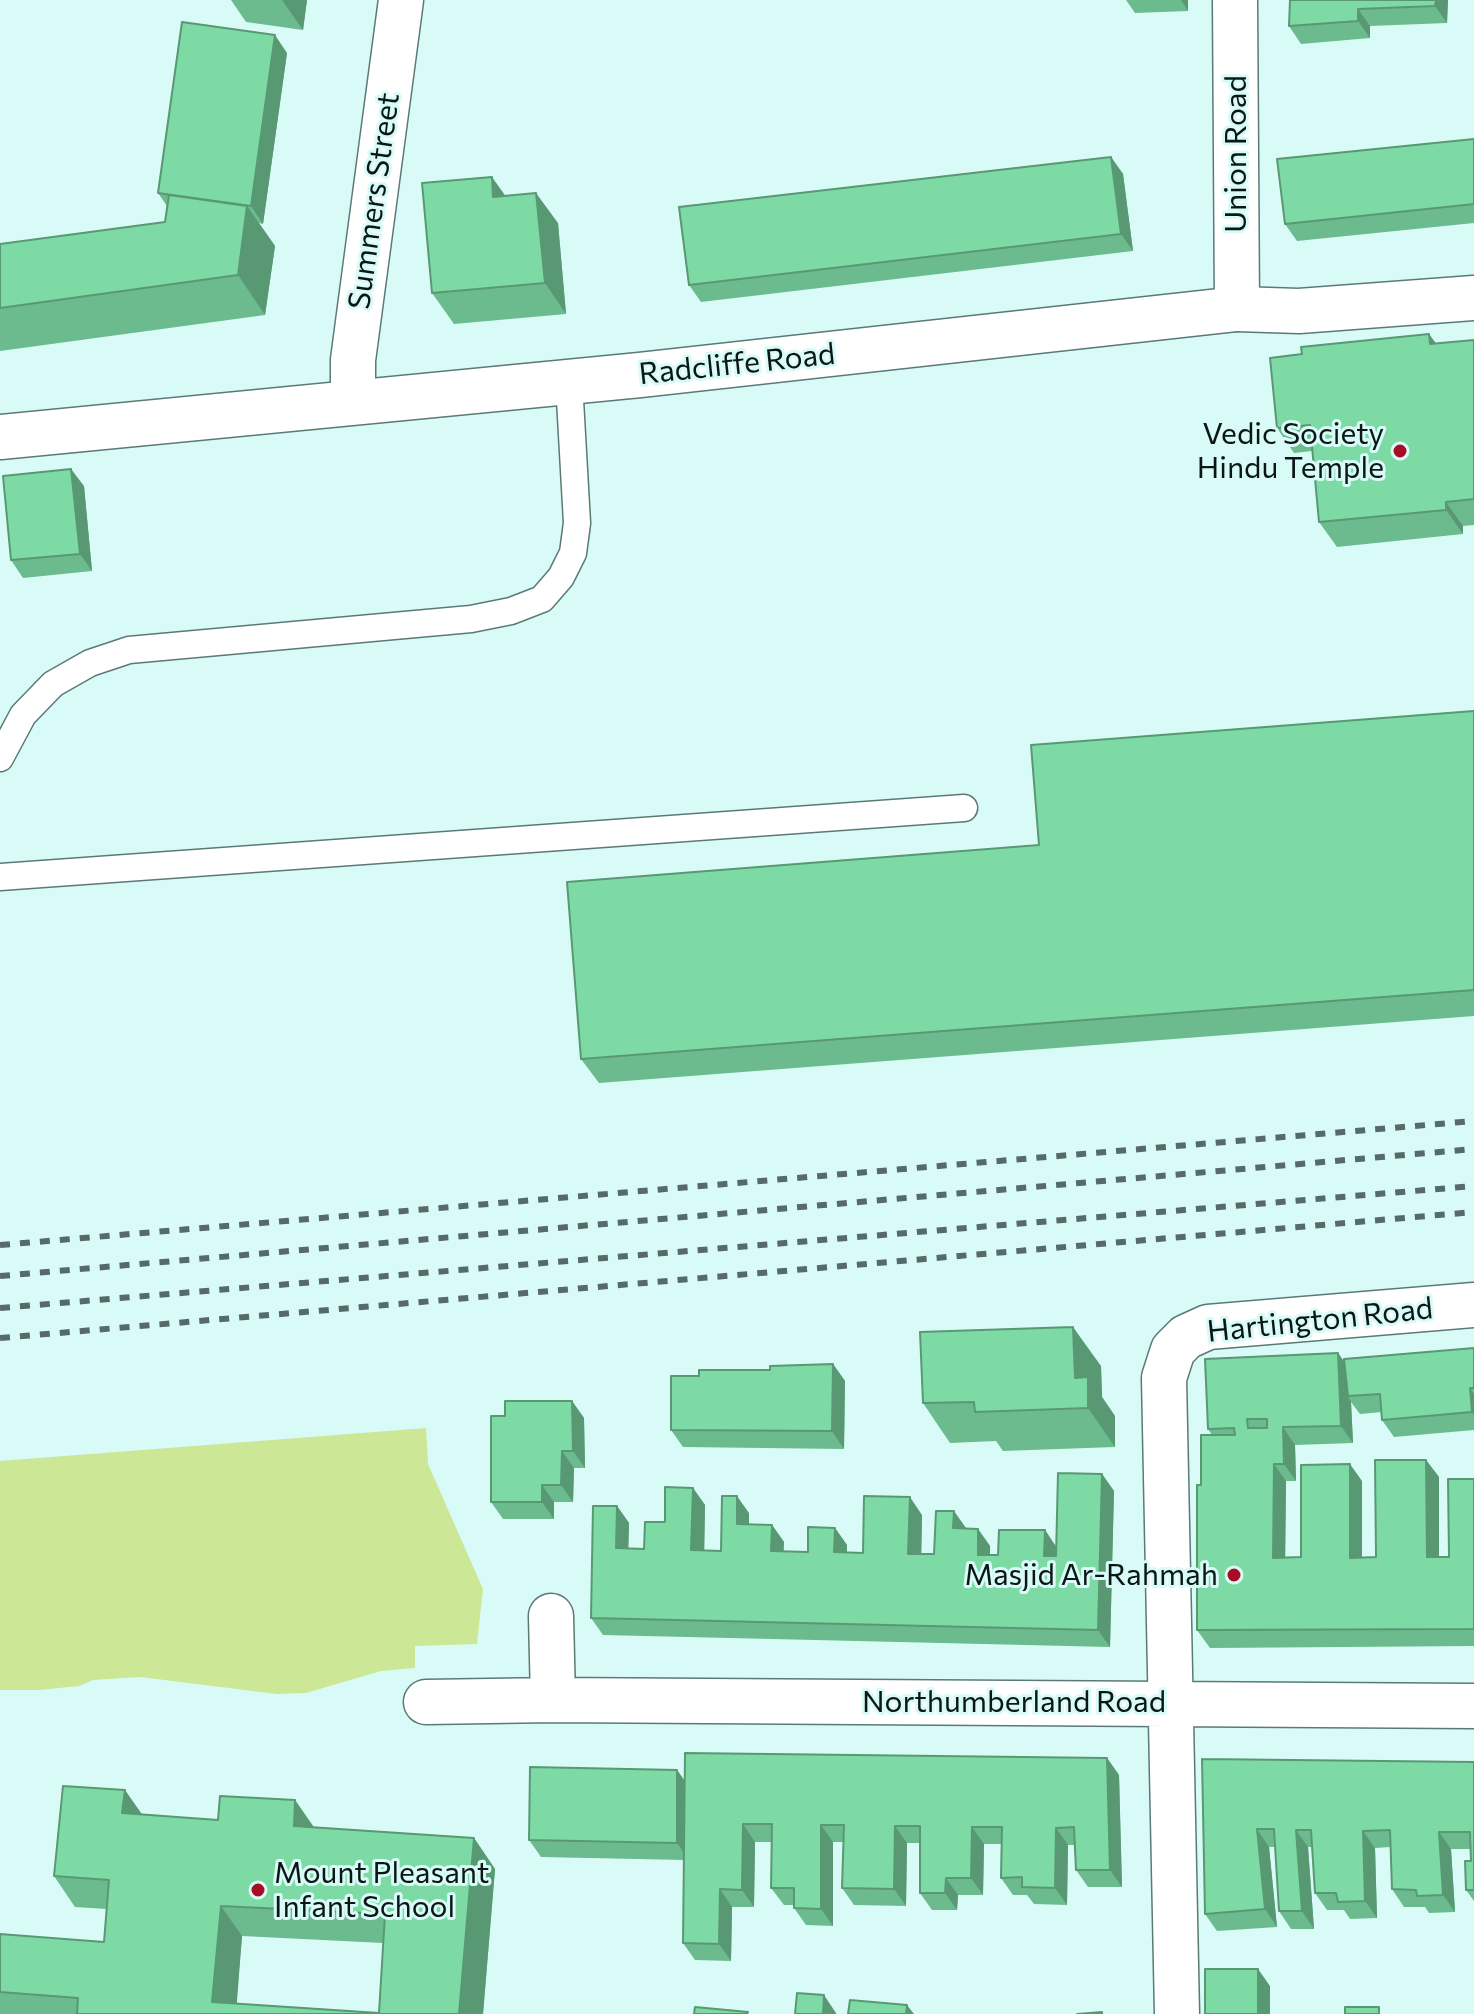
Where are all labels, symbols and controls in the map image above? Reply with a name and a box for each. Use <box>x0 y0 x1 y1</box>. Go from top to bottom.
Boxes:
street label: Union Road <box>1218 75 1254 233</box>
street label: Summers Street <box>341 90 407 312</box>
street label: Radcliffe Road <box>637 336 837 392</box>
place label: Vedic Society Hindu Temple <box>1197 416 1384 486</box>
marker: Vedic Society Hindu Temple <box>1391 442 1409 460</box>
street label: Hartington Road <box>1205 1290 1435 1350</box>
place label: Masjid Ar-Rahmah <box>964 1557 1218 1593</box>
marker: Masjid Ar-Rahmah <box>1225 1566 1243 1584</box>
street label: Northumberland Road <box>862 1684 1166 1720</box>
place label: Mount Pleasant Infant School <box>274 1855 489 1926</box>
marker: Mount Pleasant Infant School <box>249 1881 267 1899</box>

